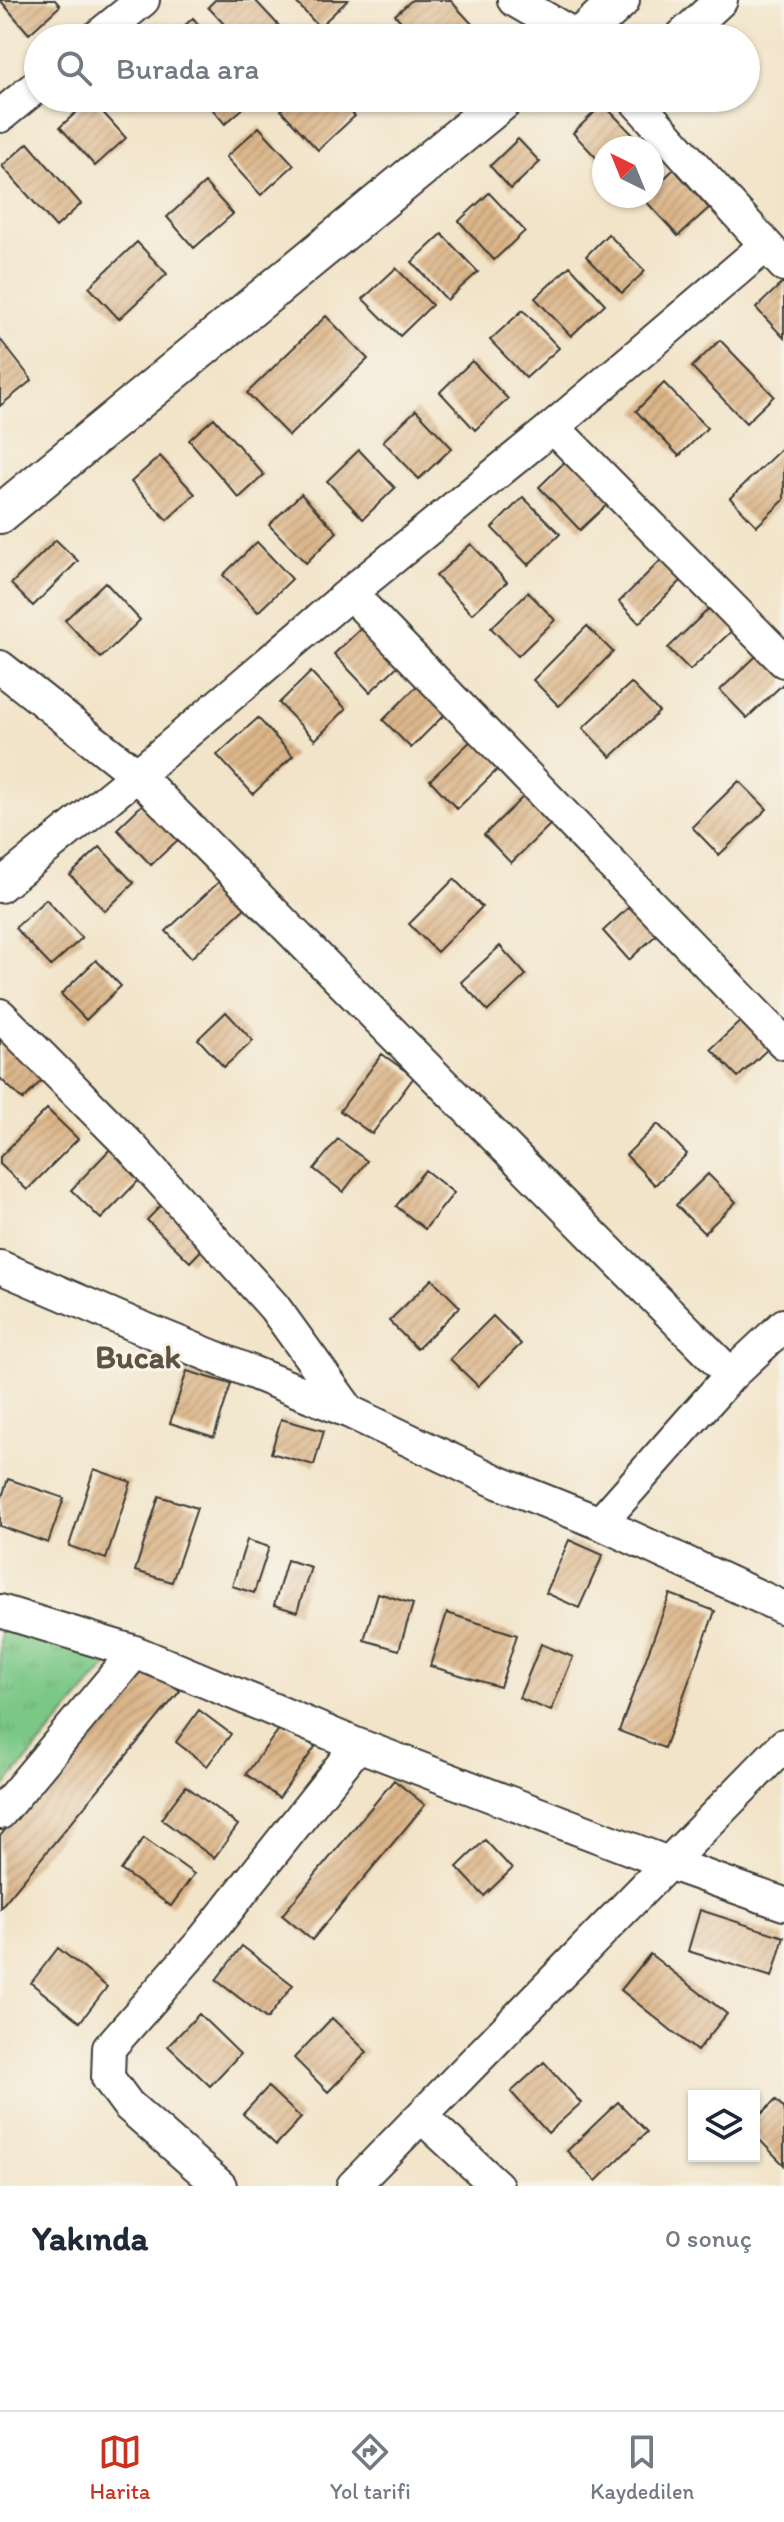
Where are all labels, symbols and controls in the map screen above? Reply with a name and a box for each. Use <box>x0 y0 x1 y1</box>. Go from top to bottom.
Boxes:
search box <box>24 24 760 112</box>
icon: search <box>52 46 96 90</box>
text: Burada ara <box>116 50 259 87</box>
north arrow <box>592 136 664 208</box>
district label: Bucak <box>95 1338 181 1376</box>
map controls <box>688 2090 760 2162</box>
button: layers <box>688 2090 760 2162</box>
text: Yakında <box>32 2218 148 2259</box>
text: 0 sonuç <box>665 2222 752 2254</box>
tab: Harita <box>90 2430 150 2505</box>
tab: Yol tarifi <box>330 2430 411 2505</box>
tab: Kaydedilen <box>590 2430 694 2505</box>

